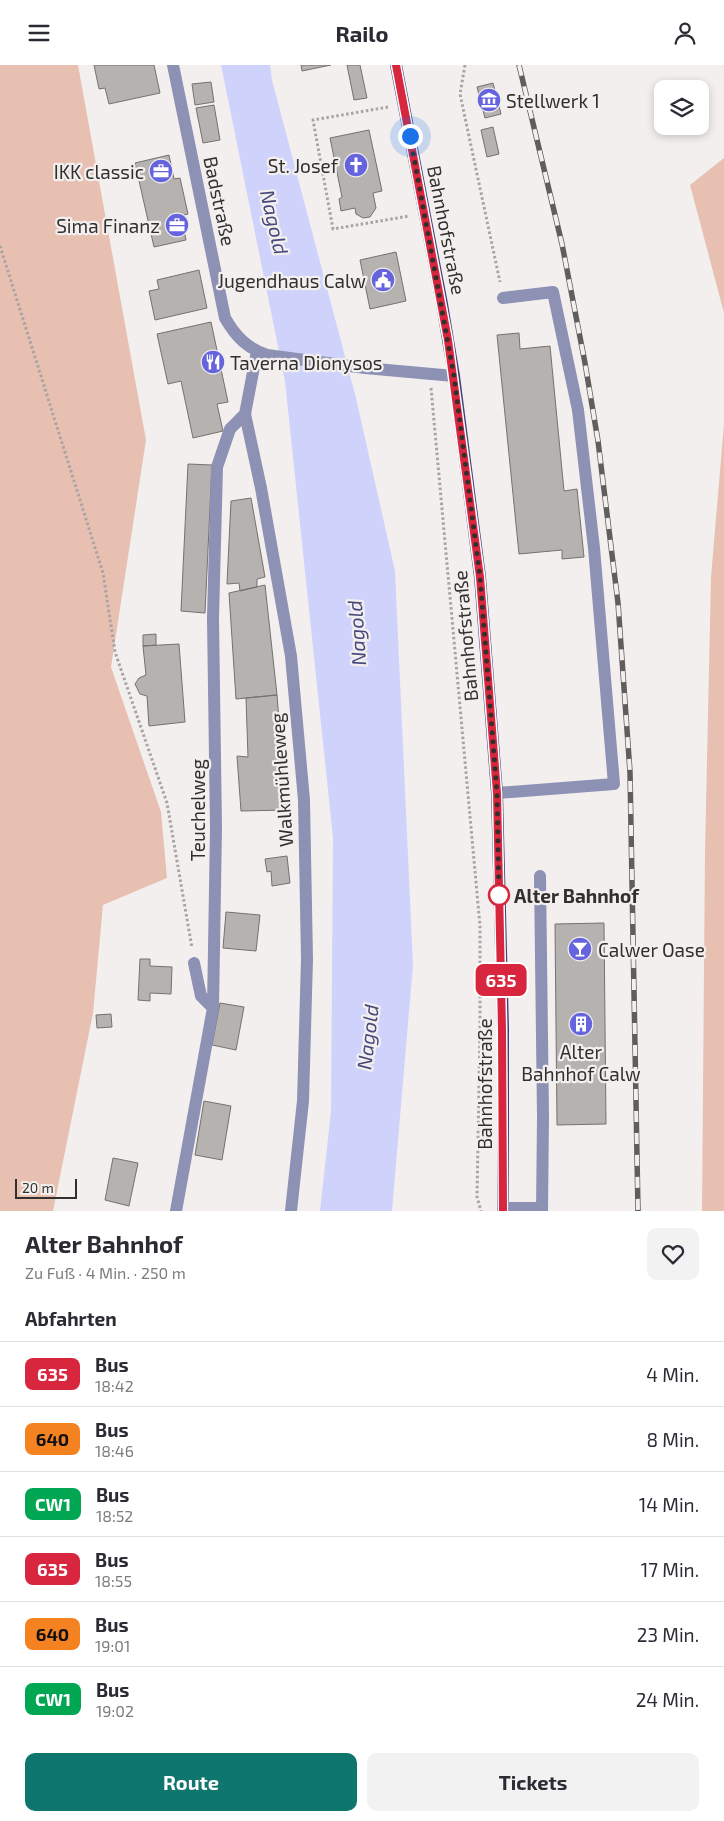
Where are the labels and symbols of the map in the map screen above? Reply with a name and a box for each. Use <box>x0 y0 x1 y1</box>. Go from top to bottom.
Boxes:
museum icon: Stellwerk 1 <box>476 87 502 113</box>
place label: Stellwerk 1 <box>506 89 600 112</box>
your location <box>398 124 423 149</box>
church icon: St. Josef <box>343 152 369 178</box>
street label: Badstraße <box>199 154 241 248</box>
place label: St. Josef <box>268 154 339 177</box>
office icon: IKK classic <box>148 158 174 184</box>
place label: IKK classic <box>54 160 144 183</box>
street label: Bahnhofstraße <box>423 163 471 297</box>
water label: Nagold <box>256 187 294 257</box>
office icon: Sima Finanz <box>164 212 190 238</box>
place label: Sima Finanz <box>56 214 160 237</box>
public building icon: Jugendhaus Calw <box>370 267 396 293</box>
place label: Jugendhaus Calw <box>218 269 366 292</box>
restaurant icon: Taverna Dionysos <box>200 349 226 375</box>
place label: Taverna Dionysos <box>230 351 382 374</box>
street label: Bahnhofstraße <box>448 570 482 702</box>
water label: Nagold <box>342 599 370 667</box>
street label: Walkmühleweg <box>265 712 297 848</box>
street label: Teuchelweg <box>186 758 209 861</box>
marker: Alter Bahnhof <box>488 884 510 906</box>
place label: Alter Bahnhof <box>514 884 640 907</box>
bar icon: Calwer Oase <box>567 936 593 962</box>
place label: Calwer Oase <box>598 938 705 961</box>
line badge: 635 <box>472 964 530 996</box>
water label: Nagold <box>351 1002 383 1071</box>
building icon: Alter Bahnhof Calw <box>568 1011 594 1037</box>
street label: Bahnhofstraße <box>473 1018 496 1150</box>
place label: Alter Bahnhof Calw <box>521 1040 641 1085</box>
scale bar <box>15 1176 78 1199</box>

